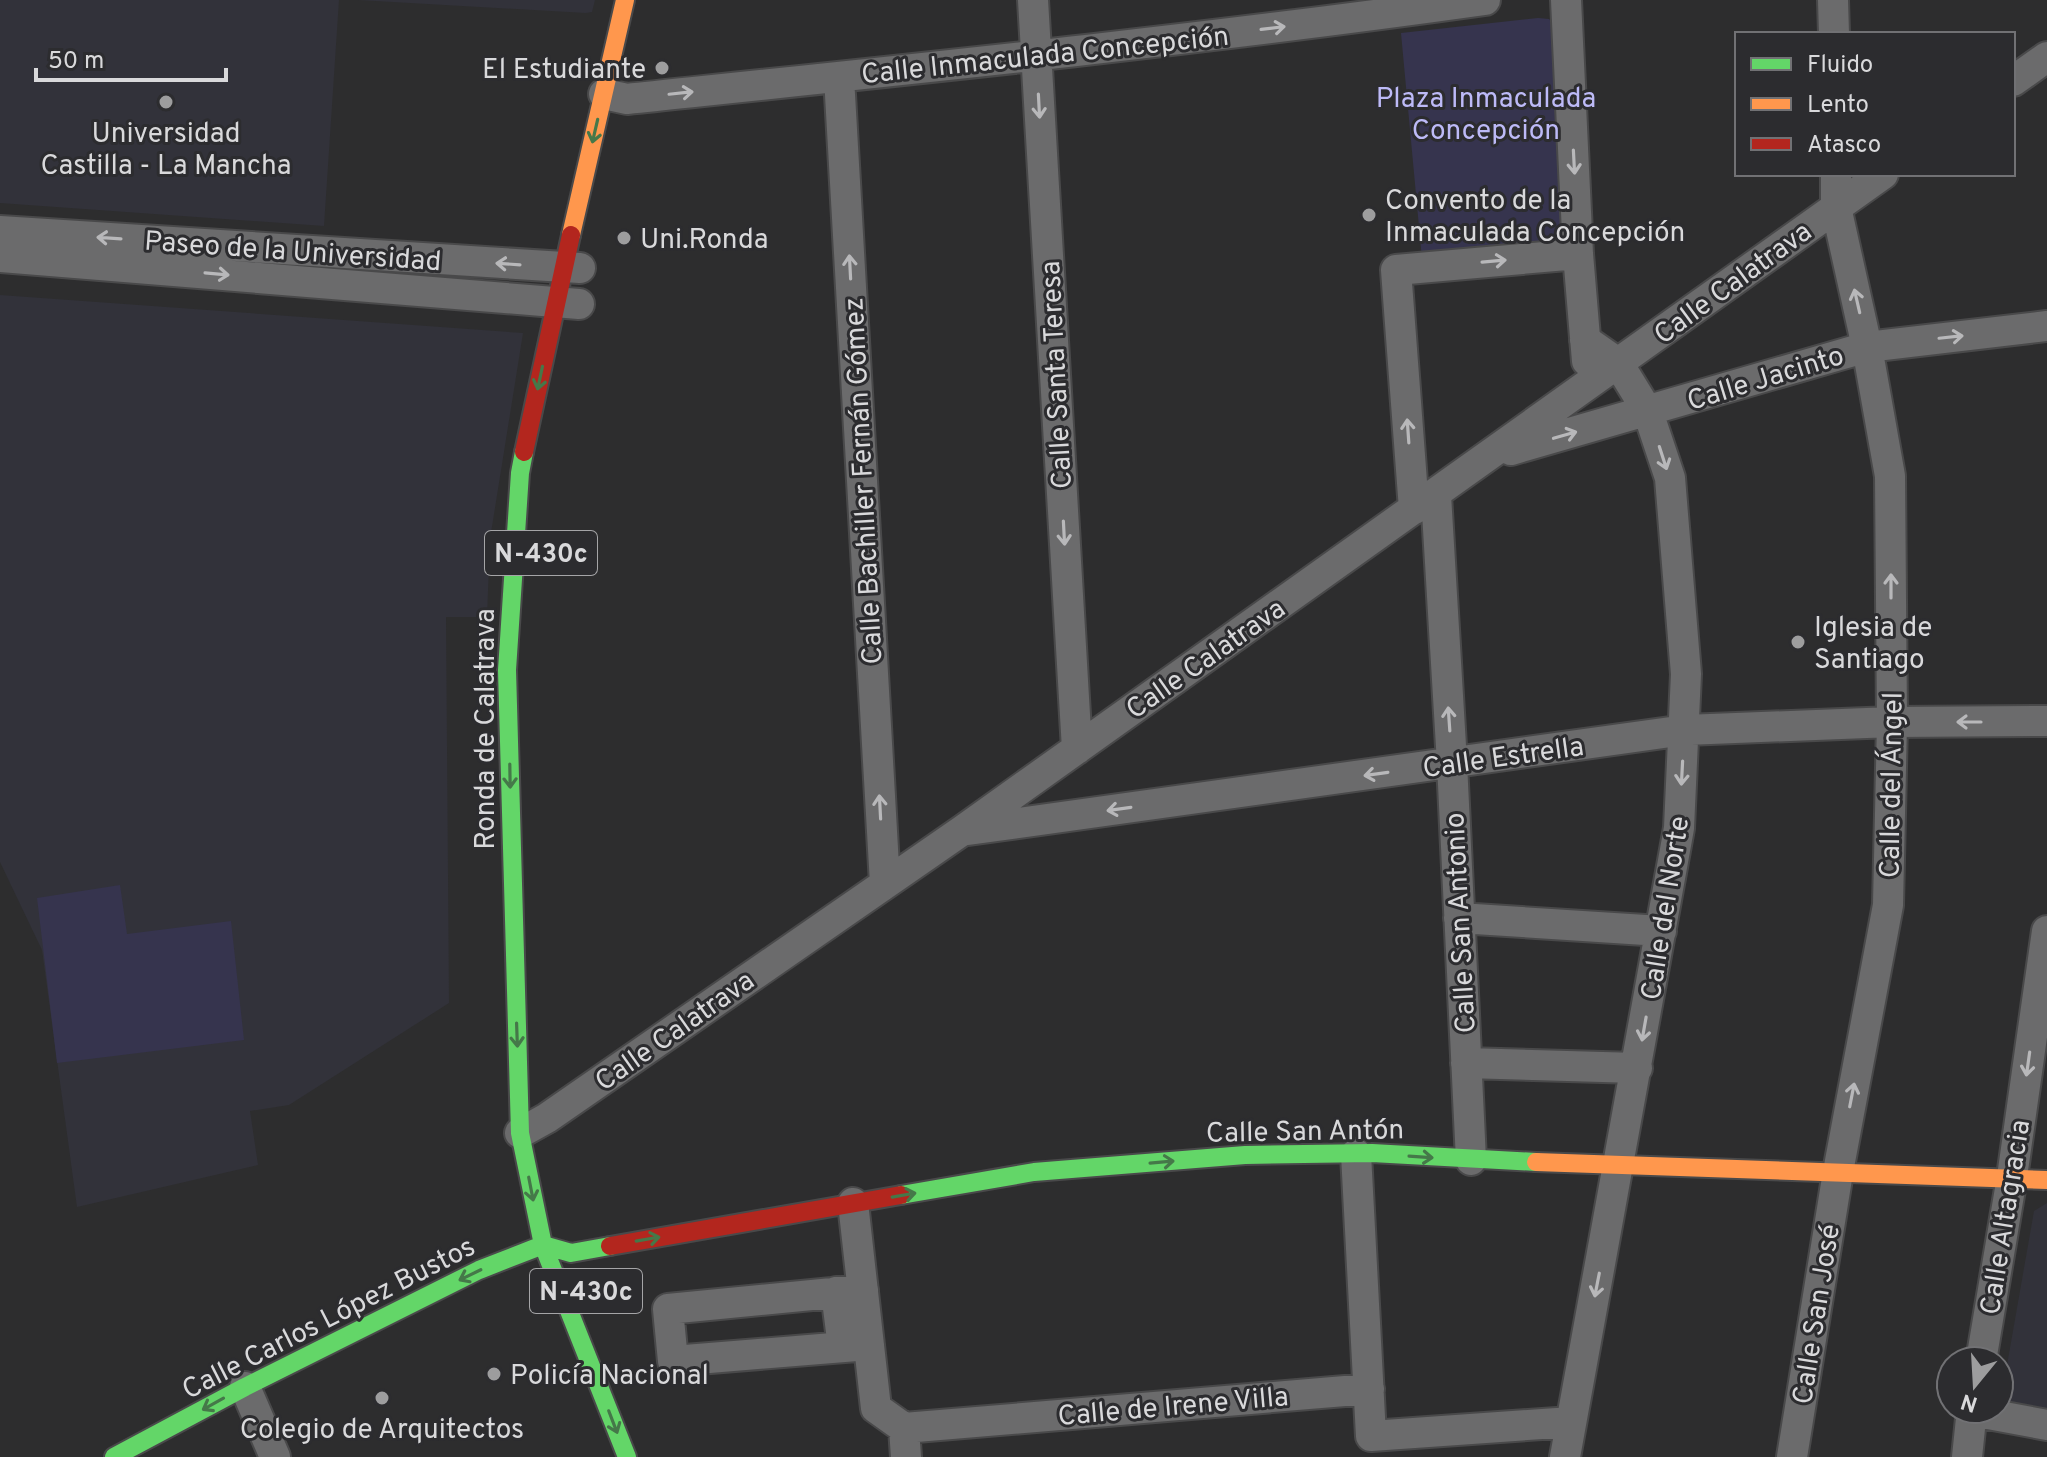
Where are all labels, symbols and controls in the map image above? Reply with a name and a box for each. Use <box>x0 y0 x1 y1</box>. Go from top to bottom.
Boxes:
street label: Calle Inmaculada Concepción <box>860 20 1231 94</box>
one-way arrow <box>1259 21 1286 36</box>
scale bar <box>36 32 226 82</box>
legend <box>1735 32 2015 176</box>
text: 50 m <box>48 47 104 77</box>
text: Fluido <box>1807 51 1873 81</box>
place label: El Estudiante <box>482 53 646 89</box>
marker: El Estudiante <box>653 59 671 77</box>
park label: Plaza Inmaculada Concepción <box>1376 82 1596 150</box>
one-way arrow <box>667 86 694 101</box>
text: Lento <box>1807 91 1869 121</box>
one-way arrow <box>1032 92 1047 119</box>
marker: Universidad Castilla - La Mancha <box>157 93 175 111</box>
place label: Universidad Castilla - La Mancha <box>40 117 292 185</box>
one-way arrow <box>587 117 602 143</box>
text: Atasco <box>1807 131 1881 161</box>
one-way arrow <box>1566 148 1581 175</box>
place label: Convento de la Inmaculada Concepción <box>1385 184 1685 252</box>
marker: Convento de la Inmaculada Concepción <box>1360 206 1378 224</box>
street label: Calle Calatrava <box>1648 215 1820 354</box>
place label: Uni.Ronda <box>640 223 769 259</box>
street label: Paseo de la Universidad <box>143 225 443 281</box>
marker: Uni.Ronda <box>615 229 633 247</box>
one-way arrow <box>96 230 123 245</box>
one-way arrow <box>1480 253 1507 268</box>
one-way arrow <box>842 254 857 281</box>
one-way arrow <box>495 256 522 271</box>
street label: Calle Santa Teresa <box>1034 260 1082 490</box>
one-way arrow <box>203 267 230 282</box>
one-way arrow <box>1849 289 1864 315</box>
street label: Calle Bachiller Fernán Gómez <box>837 296 893 665</box>
one-way arrow <box>1938 330 1964 345</box>
street label: Calle Jacinto <box>1683 339 1849 421</box>
one-way arrow <box>531 365 546 390</box>
one-way arrow <box>1400 418 1415 445</box>
one-way arrow <box>1551 427 1577 442</box>
one-way arrow <box>1657 446 1672 471</box>
one-way arrow <box>1057 519 1072 546</box>
road number: N-430c <box>485 531 597 575</box>
one-way arrow <box>1883 573 1899 600</box>
street label: Calle Calatrava <box>1120 592 1293 729</box>
street label: Ronda de Calatrava <box>469 608 505 850</box>
place label: Iglesia de Santiago <box>1814 611 1932 679</box>
marker: Iglesia de Santiago <box>1789 633 1807 651</box>
street label: Calle del Ángel <box>1871 692 1913 878</box>
one-way arrow <box>1441 706 1456 733</box>
one-way arrow <box>1956 714 1983 730</box>
street label: Calle Estrella <box>1420 730 1586 788</box>
one-way arrow <box>1675 759 1690 785</box>
one-way arrow <box>502 762 518 789</box>
one-way arrow <box>1364 767 1389 782</box>
one-way arrow <box>873 794 888 821</box>
one-way arrow <box>1107 802 1132 817</box>
street label: Calle San Antonio <box>1438 812 1486 1034</box>
street label: Calle del Norte <box>1635 814 1699 1003</box>
street label: Calle Calatrava <box>589 964 762 1101</box>
one-way arrow <box>1636 1016 1651 1042</box>
one-way arrow <box>509 1021 525 1048</box>
one-way arrow <box>2020 1051 2035 1076</box>
one-way arrow <box>1845 1083 1860 1108</box>
street label: Calle San Antón <box>1206 1113 1404 1153</box>
street label: Calle Altagracia <box>1974 1117 2040 1318</box>
one-way arrow <box>1407 1150 1434 1165</box>
one-way arrow <box>1148 1154 1175 1169</box>
one-way arrow <box>525 1176 540 1201</box>
one-way arrow <box>891 1186 916 1201</box>
street label: Calle San José <box>1786 1222 1850 1407</box>
street label: Calle Carlos López Bustos <box>177 1230 482 1409</box>
one-way arrow <box>635 1231 660 1246</box>
one-way arrow <box>459 1268 483 1283</box>
road number: N-430c <box>530 1269 642 1313</box>
one-way arrow <box>1589 1272 1604 1297</box>
north arrow <box>1935 1345 2015 1425</box>
place label: Policía Nacional <box>510 1359 709 1395</box>
marker: Policía Nacional <box>485 1365 503 1383</box>
street label: Calle de Irene Villa <box>1056 1380 1290 1436</box>
text: N <box>1958 1386 1981 1417</box>
marker: Colegio de Arquitectos <box>373 1389 391 1407</box>
one-way arrow <box>202 1397 226 1413</box>
one-way arrow <box>607 1409 621 1434</box>
place label: Colegio de Arquitectos <box>240 1413 524 1449</box>

